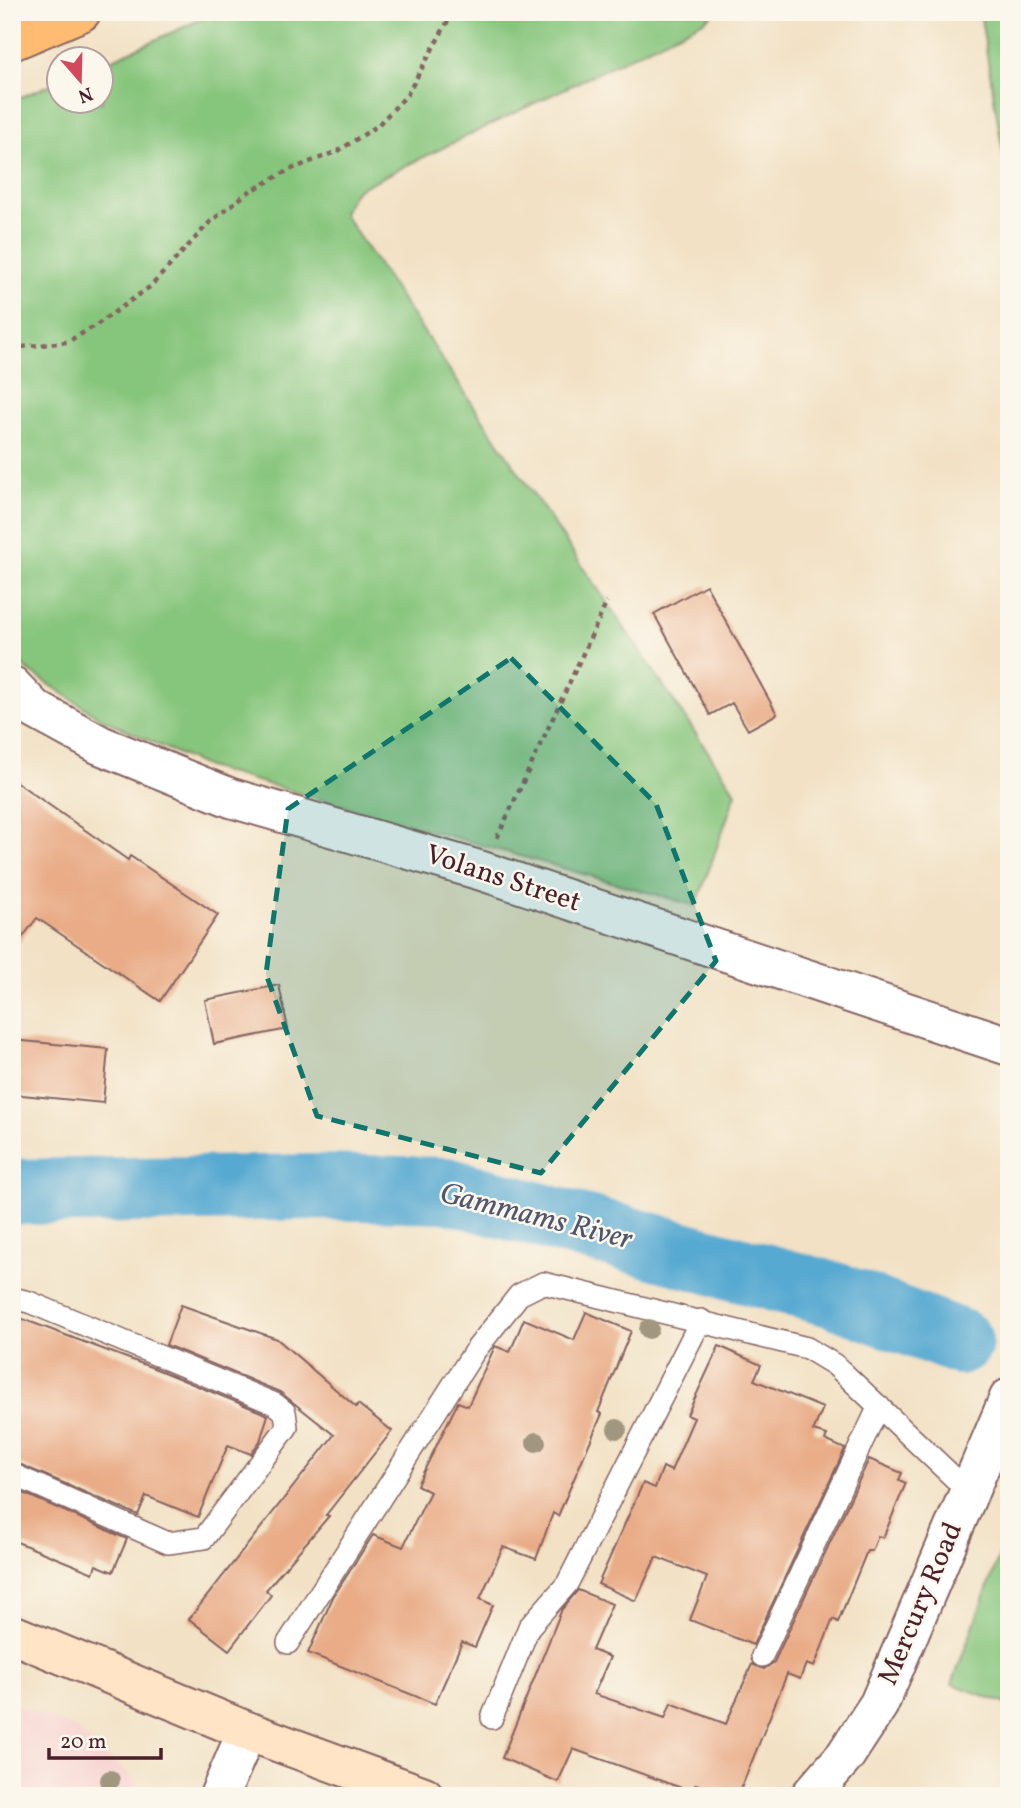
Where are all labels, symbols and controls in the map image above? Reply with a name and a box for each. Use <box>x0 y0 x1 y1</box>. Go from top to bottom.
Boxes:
north arrow <box>46 46 116 116</box>
text: N <box>74 80 96 109</box>
street label: Volans Street <box>420 836 586 922</box>
water label: Gammams River <box>435 1173 637 1261</box>
street label: Mercury Road <box>869 1516 973 1692</box>
scale bar <box>49 1717 161 1761</box>
text: 20 m <box>60 1728 106 1757</box>

